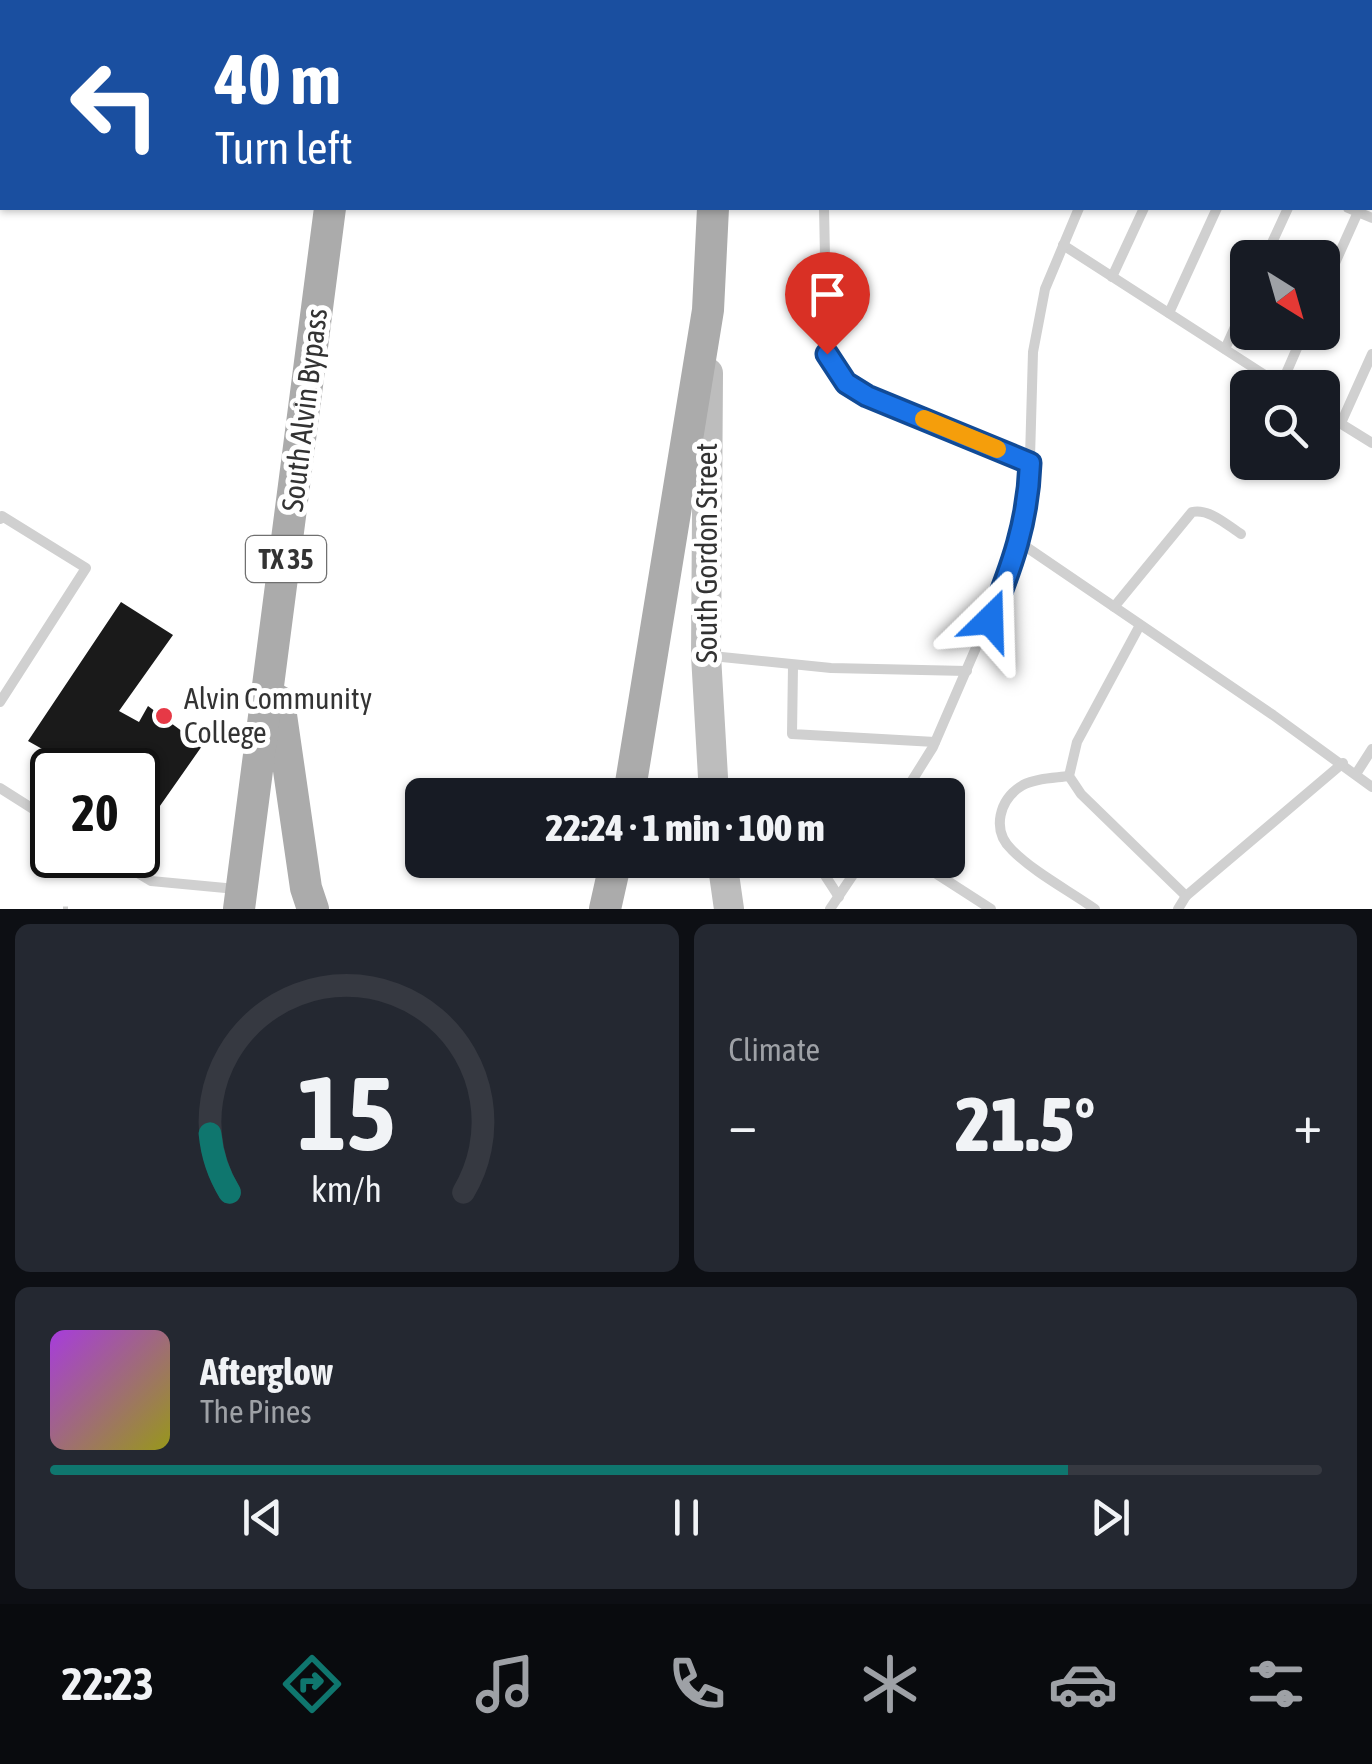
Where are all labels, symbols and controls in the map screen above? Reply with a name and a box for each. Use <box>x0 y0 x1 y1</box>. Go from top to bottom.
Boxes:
text: 40 m <box>215 39 341 119</box>
icon: left <box>50 40 180 170</box>
text: Turn left <box>215 122 353 174</box>
north arrow <box>1230 240 1340 350</box>
map controls <box>1230 240 1340 480</box>
pin <box>785 252 870 355</box>
icon: arrive <box>800 267 855 322</box>
street label: South Alvin Bypass <box>275 306 333 514</box>
button: search <box>1230 370 1340 480</box>
street label: South Gordon Street <box>689 443 723 663</box>
road number: TX 35 <box>246 536 326 582</box>
position arrow <box>938 568 1042 672</box>
place label: Alvin Community College <box>184 681 372 749</box>
marker: Alvin Community College <box>153 705 175 727</box>
speed limit sign: 20 <box>30 748 160 878</box>
text: 22:24 · 1 min · 100 m <box>545 806 825 849</box>
text: Climate <box>729 1031 820 1068</box>
text: 15 <box>298 1053 396 1172</box>
text: 21.5° <box>955 1081 1095 1167</box>
text: − <box>729 1092 757 1155</box>
text: + <box>1293 1092 1322 1155</box>
text: km/h <box>311 1169 382 1210</box>
text: Afterglow <box>200 1350 333 1393</box>
text: The Pines <box>200 1393 312 1430</box>
icon: previous <box>235 1490 290 1545</box>
icon: pause <box>659 1490 714 1545</box>
icon: next <box>1083 1490 1138 1545</box>
icon: directions <box>277 1649 347 1719</box>
icon: music <box>470 1649 540 1719</box>
icon: phone <box>662 1649 732 1719</box>
icon: climate <box>855 1649 925 1719</box>
icon: car <box>1048 1649 1118 1719</box>
icon: filters <box>1241 1649 1311 1719</box>
text: 22:23 <box>61 1658 154 1710</box>

